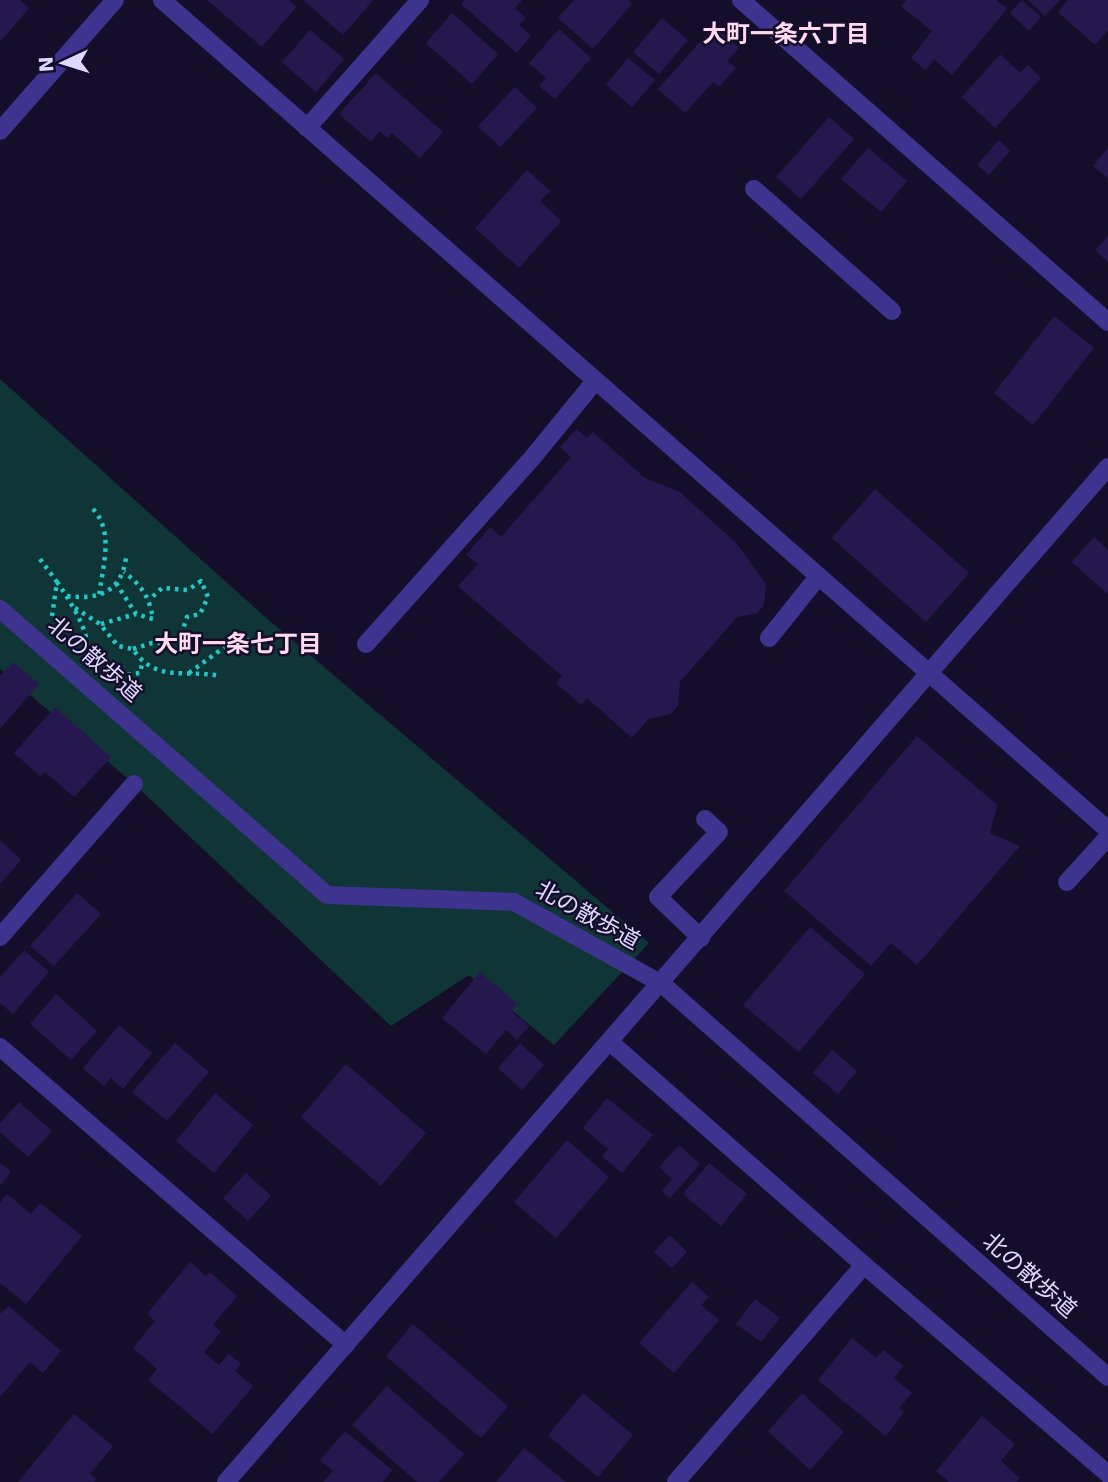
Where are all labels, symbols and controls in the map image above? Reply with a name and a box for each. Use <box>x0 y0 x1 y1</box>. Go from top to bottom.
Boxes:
district label: 大町一条六丁目 <box>702 20 870 48</box>
north arrow <box>28 28 98 98</box>
text: N <box>35 55 58 73</box>
street label: 北の散歩道 <box>43 611 147 707</box>
district label: 大町一条七丁目 <box>154 630 322 658</box>
street label: 北の散歩道 <box>531 876 645 954</box>
street label: 北の散歩道 <box>978 1227 1082 1323</box>

